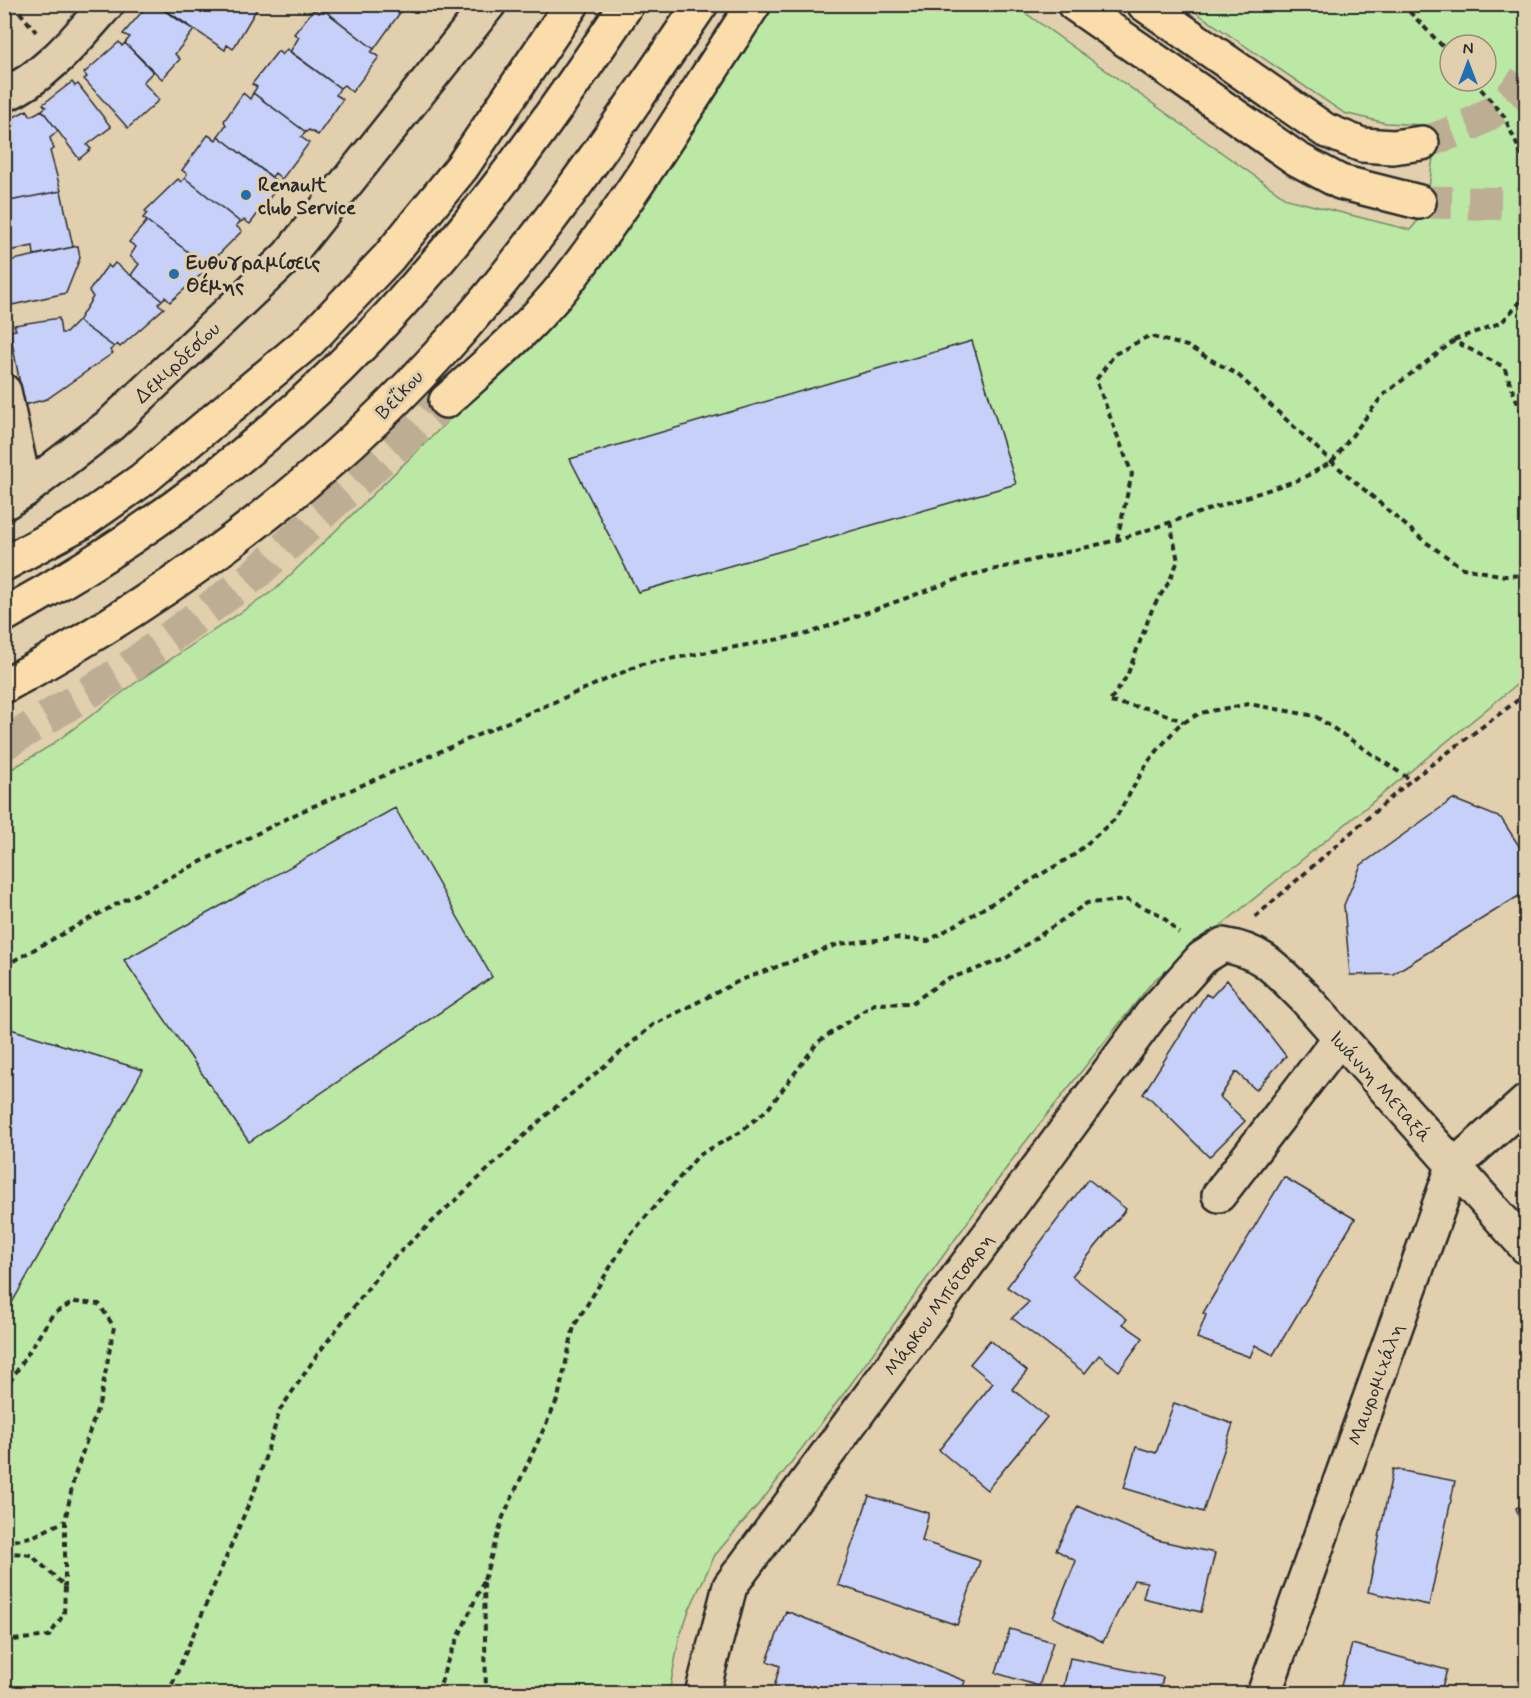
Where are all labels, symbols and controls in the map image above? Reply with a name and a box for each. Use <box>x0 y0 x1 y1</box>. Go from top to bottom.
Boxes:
north arrow <box>1438 33 1498 93</box>
text: N <box>1463 39 1473 60</box>
place label: Renault club Service <box>258 172 356 222</box>
marker: Renault club Service <box>239 188 253 202</box>
place label: Ευθυγραμίσεις Θέμης <box>186 250 321 300</box>
marker: Ευθυγραμίσεις Θέμης <box>167 267 181 281</box>
street label: Δεμιρδεσίου <box>129 316 227 410</box>
street label: Βεΐκου <box>370 365 430 425</box>
street label: Ιωάννη Μεταξά <box>1322 1025 1438 1149</box>
street label: Μάρκου Μπότσαρη <box>878 1228 1000 1382</box>
street label: Μαυρομιχάλη <box>1342 1320 1411 1449</box>

